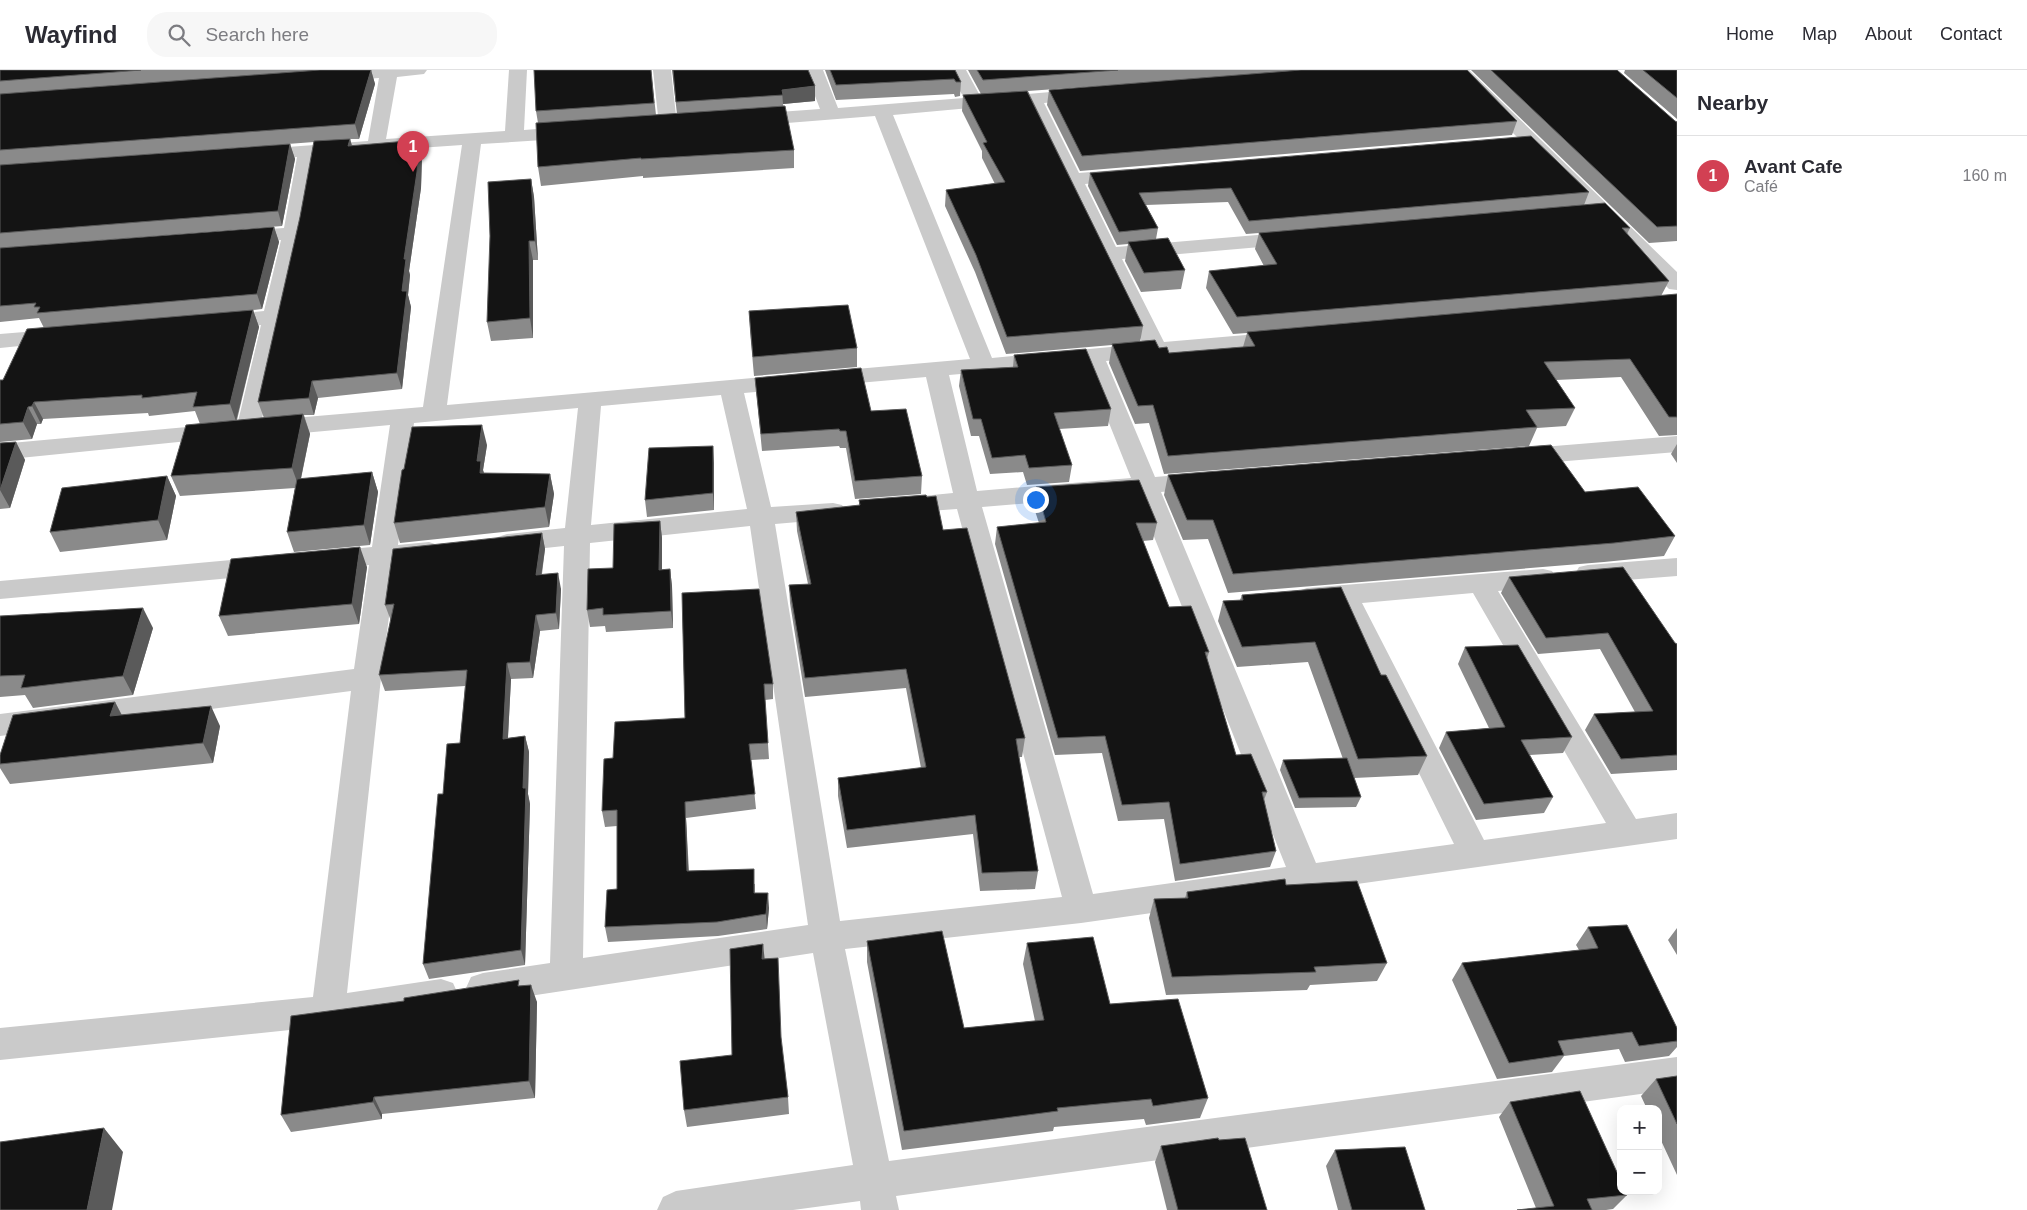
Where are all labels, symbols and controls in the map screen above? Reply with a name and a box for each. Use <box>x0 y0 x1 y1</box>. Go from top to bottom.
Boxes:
search box <box>147 12 497 57</box>
text: Wayfind <box>25 21 117 48</box>
icon: search <box>165 21 193 49</box>
text: Search here <box>205 24 309 45</box>
text: Home <box>1726 24 1774 44</box>
text: Map <box>1802 24 1837 44</box>
text: About <box>1865 24 1912 44</box>
text: Contact <box>1940 24 2002 44</box>
text: Nearby <box>1697 91 1768 114</box>
pin: 1 <box>397 131 429 172</box>
text: Avant Cafe <box>1744 156 1843 177</box>
text: 1 <box>1709 167 1717 184</box>
text: 160 m <box>1963 167 2007 184</box>
text: Café <box>1744 178 1778 195</box>
your location <box>1023 487 1049 513</box>
map controls <box>1617 1105 1662 1195</box>
button: + <box>1617 1105 1662 1150</box>
button: − <box>1617 1150 1662 1195</box>

